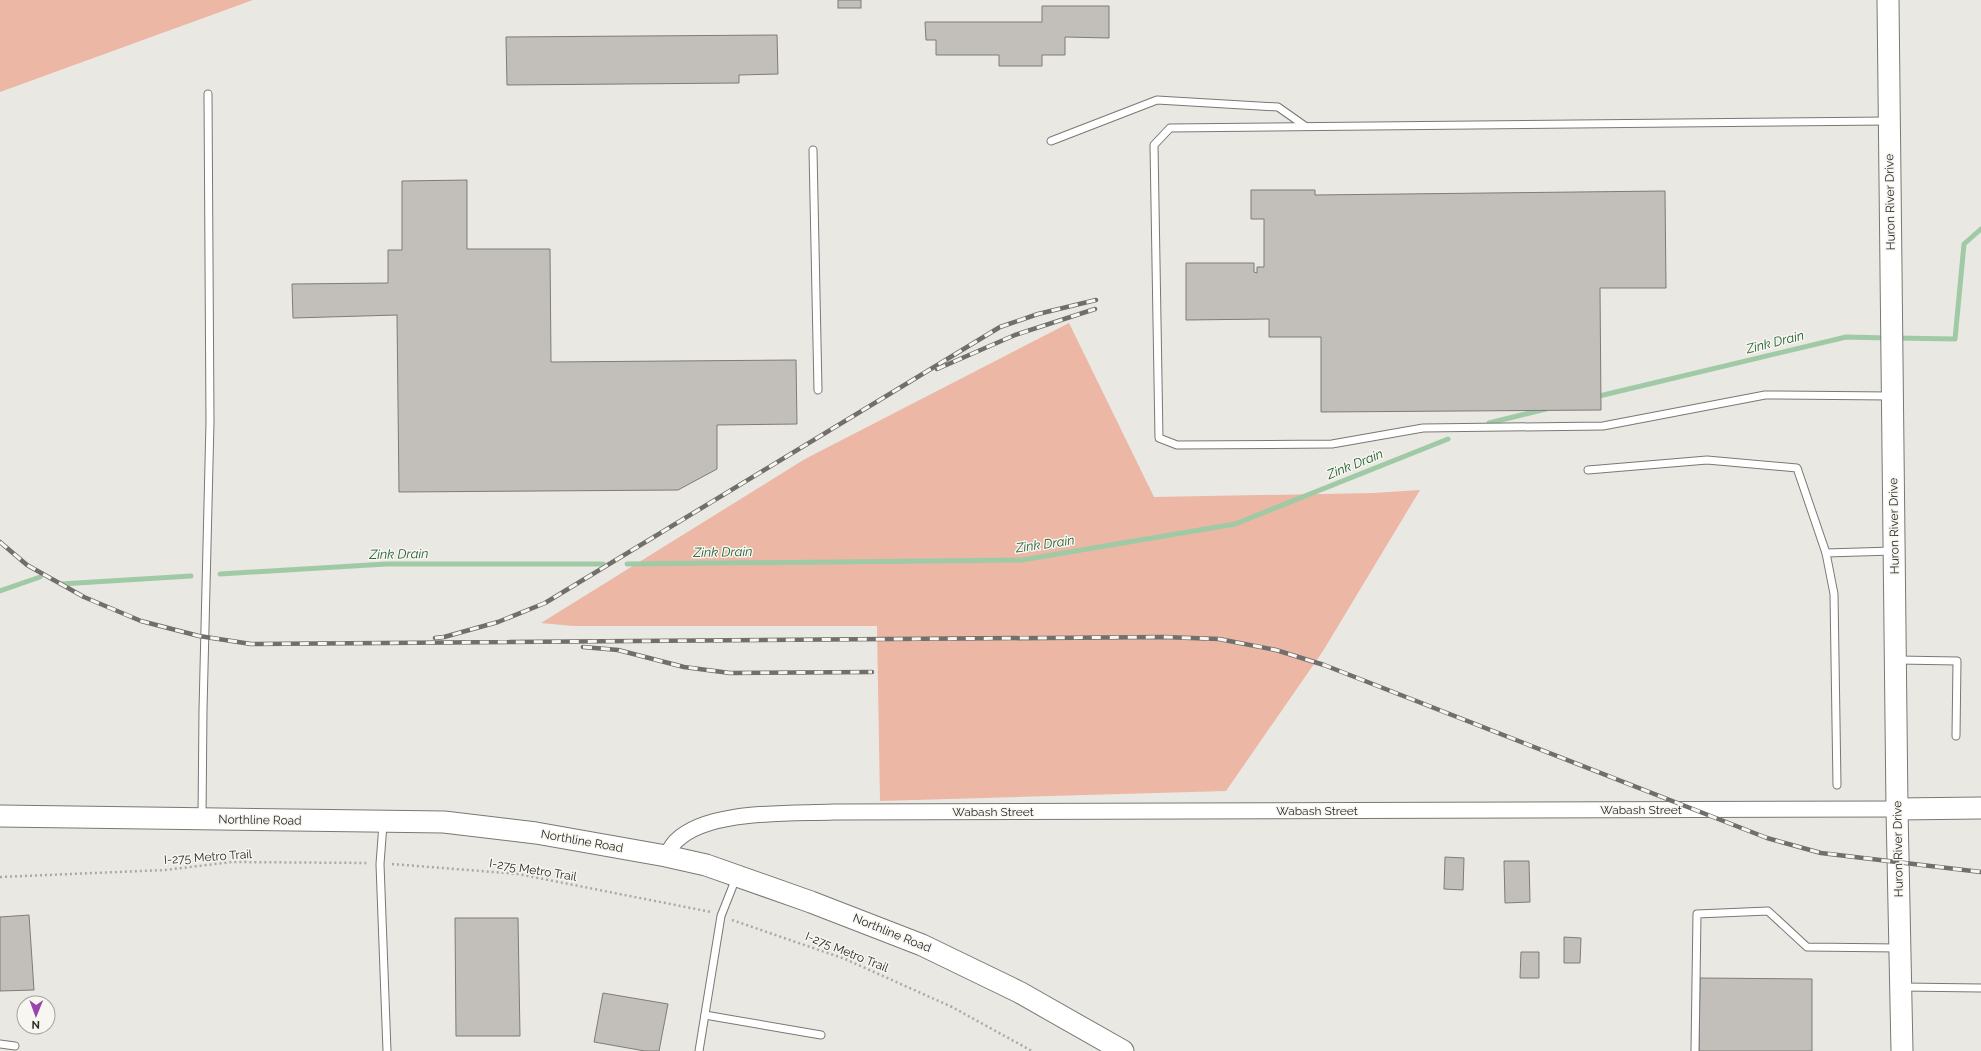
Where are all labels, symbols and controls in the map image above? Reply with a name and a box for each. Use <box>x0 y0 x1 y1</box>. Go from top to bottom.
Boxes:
street label: Huron River Drive <box>1882 154 1898 250</box>
water label: Zink Drain <box>1744 328 1805 357</box>
water label: Zink Drain <box>1324 446 1385 482</box>
street label: Huron River Drive <box>1886 478 1902 574</box>
water label: Zink Drain <box>1014 532 1075 556</box>
water label: Zink Drain <box>692 544 753 560</box>
water label: Zink Drain <box>368 546 429 562</box>
street label: Huron River Drive <box>1890 801 1906 897</box>
street label: Wabash Street <box>1600 803 1682 817</box>
street label: Wabash Street <box>1276 804 1358 818</box>
street label: Wabash Street <box>952 805 1034 819</box>
street label: Northline Road <box>218 812 302 828</box>
street label: Northline Road <box>540 827 624 855</box>
street label: I-275 Metro Trail <box>164 847 253 867</box>
street label: I-275 Metro Trail <box>488 856 578 884</box>
street label: Northline Road <box>851 911 933 955</box>
street label: I-275 Metro Trail <box>803 929 891 975</box>
north arrow <box>16 995 56 1035</box>
text: N <box>32 1018 40 1031</box>

